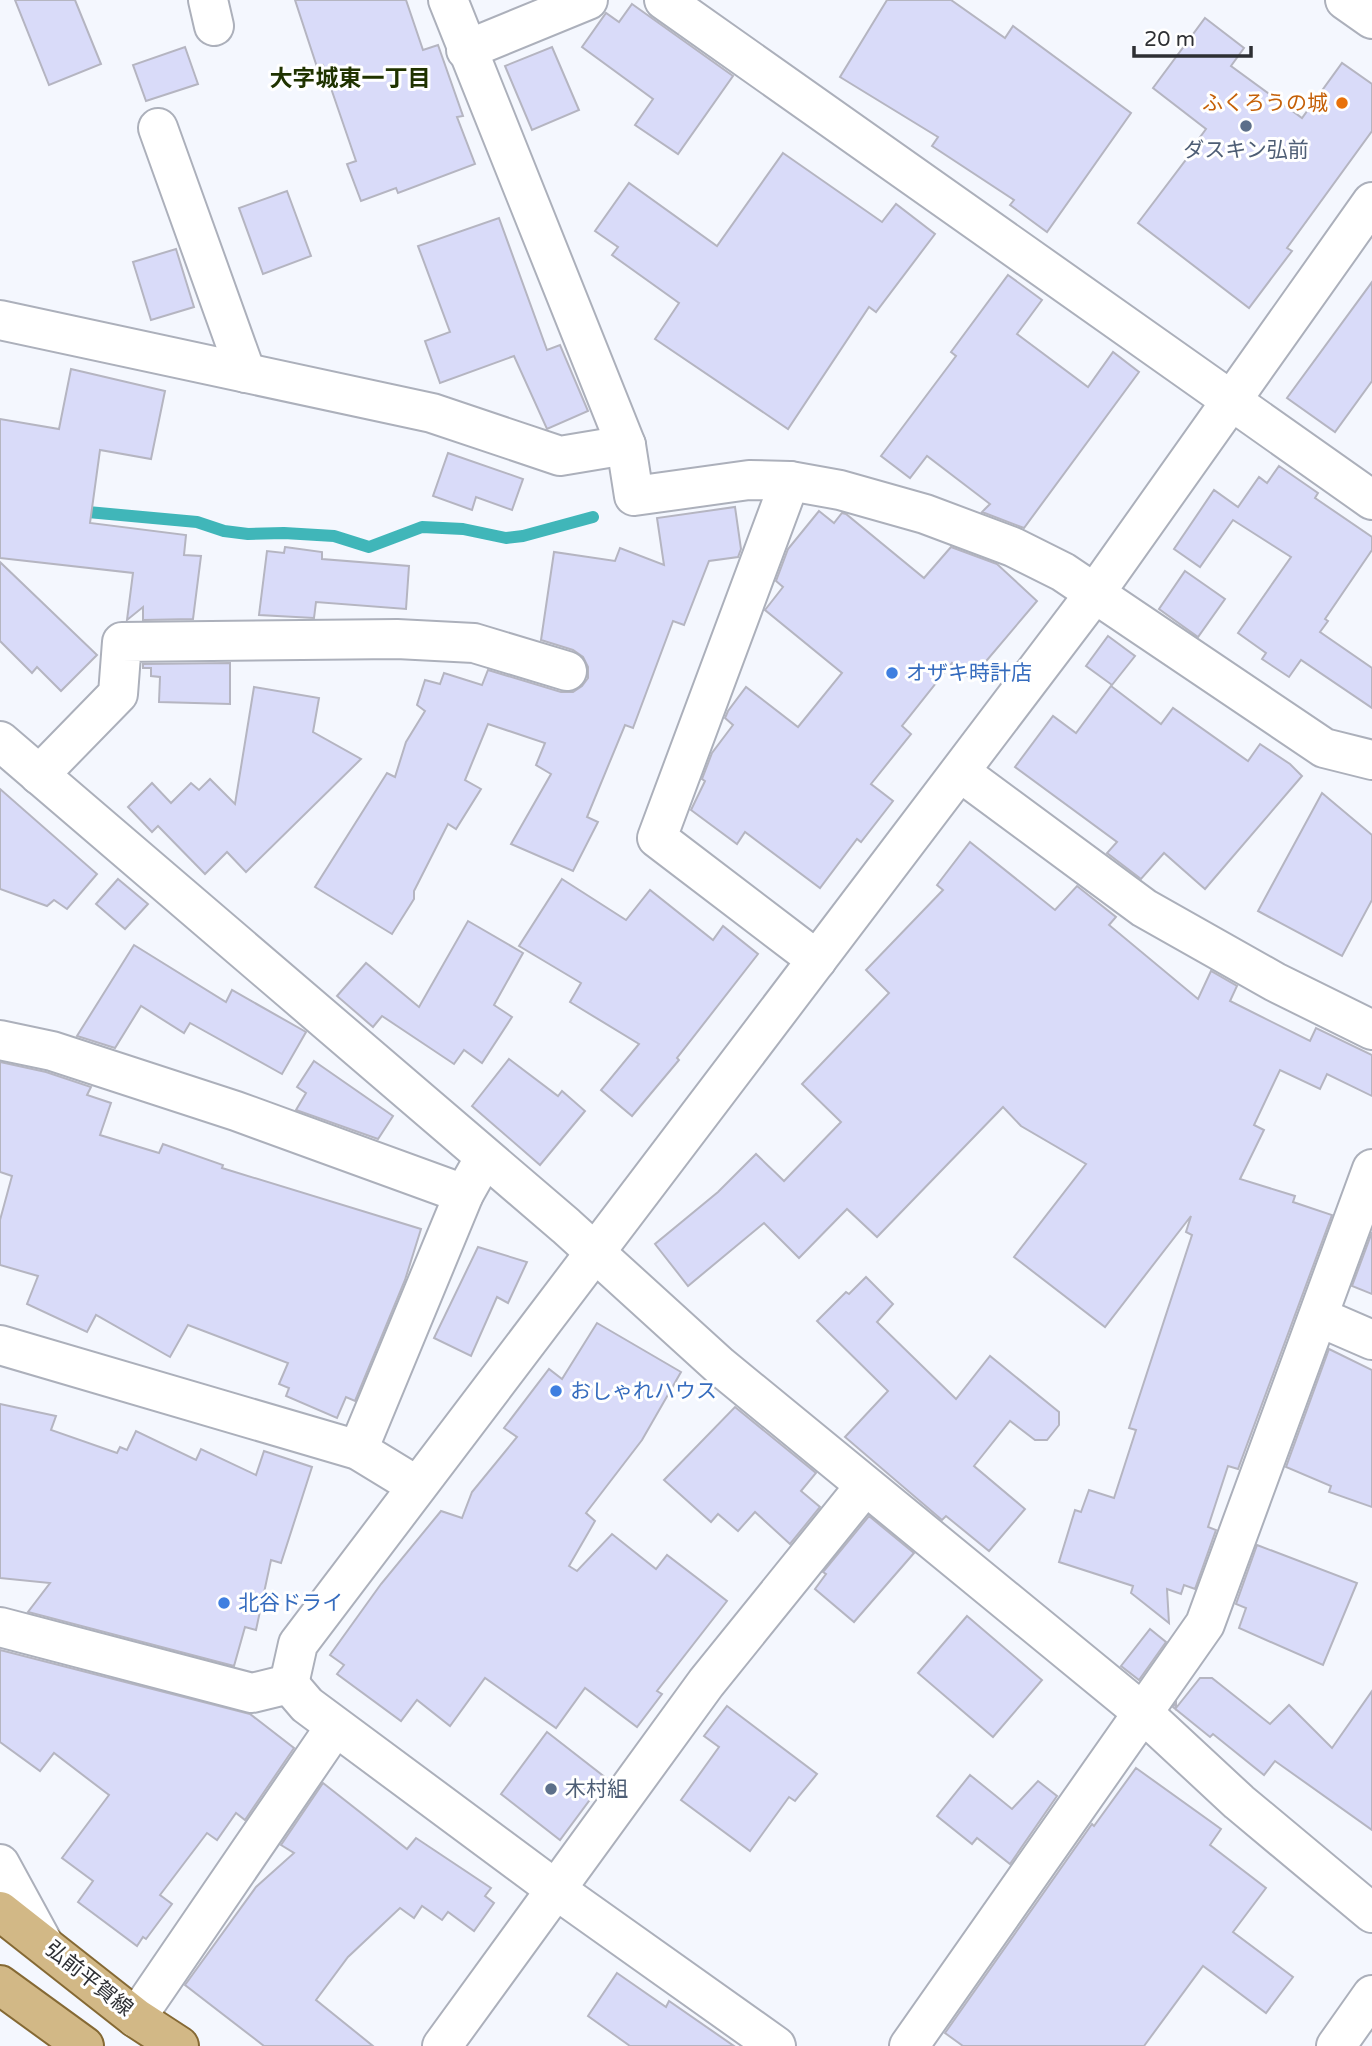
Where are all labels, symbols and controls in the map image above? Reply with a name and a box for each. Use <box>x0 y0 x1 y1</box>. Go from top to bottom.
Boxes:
scale bar <box>1134 14 1251 58</box>
text: 20 m <box>1144 27 1195 52</box>
district label: 大字城東一丁目 <box>270 65 431 93</box>
place label: ふくろうの城 <box>1202 91 1328 116</box>
marker: ふくろうの城 <box>1334 95 1350 111</box>
marker: ダスキン弘前 <box>1238 118 1254 134</box>
place label: ダスキン弘前 <box>1183 138 1309 163</box>
place label: オザキ時計店 <box>906 661 1032 686</box>
marker: オザキ時計店 <box>884 665 900 681</box>
place label: おしゃれハウス <box>570 1379 717 1404</box>
marker: おしゃれハウス <box>548 1383 564 1399</box>
place label: 北谷ドライ <box>238 1591 343 1616</box>
marker: 北谷ドライ <box>216 1595 232 1611</box>
place label: 木村組 <box>565 1777 628 1802</box>
marker: 木村組 <box>543 1781 559 1797</box>
street label: 弘前平賀線 <box>40 1936 138 2022</box>

